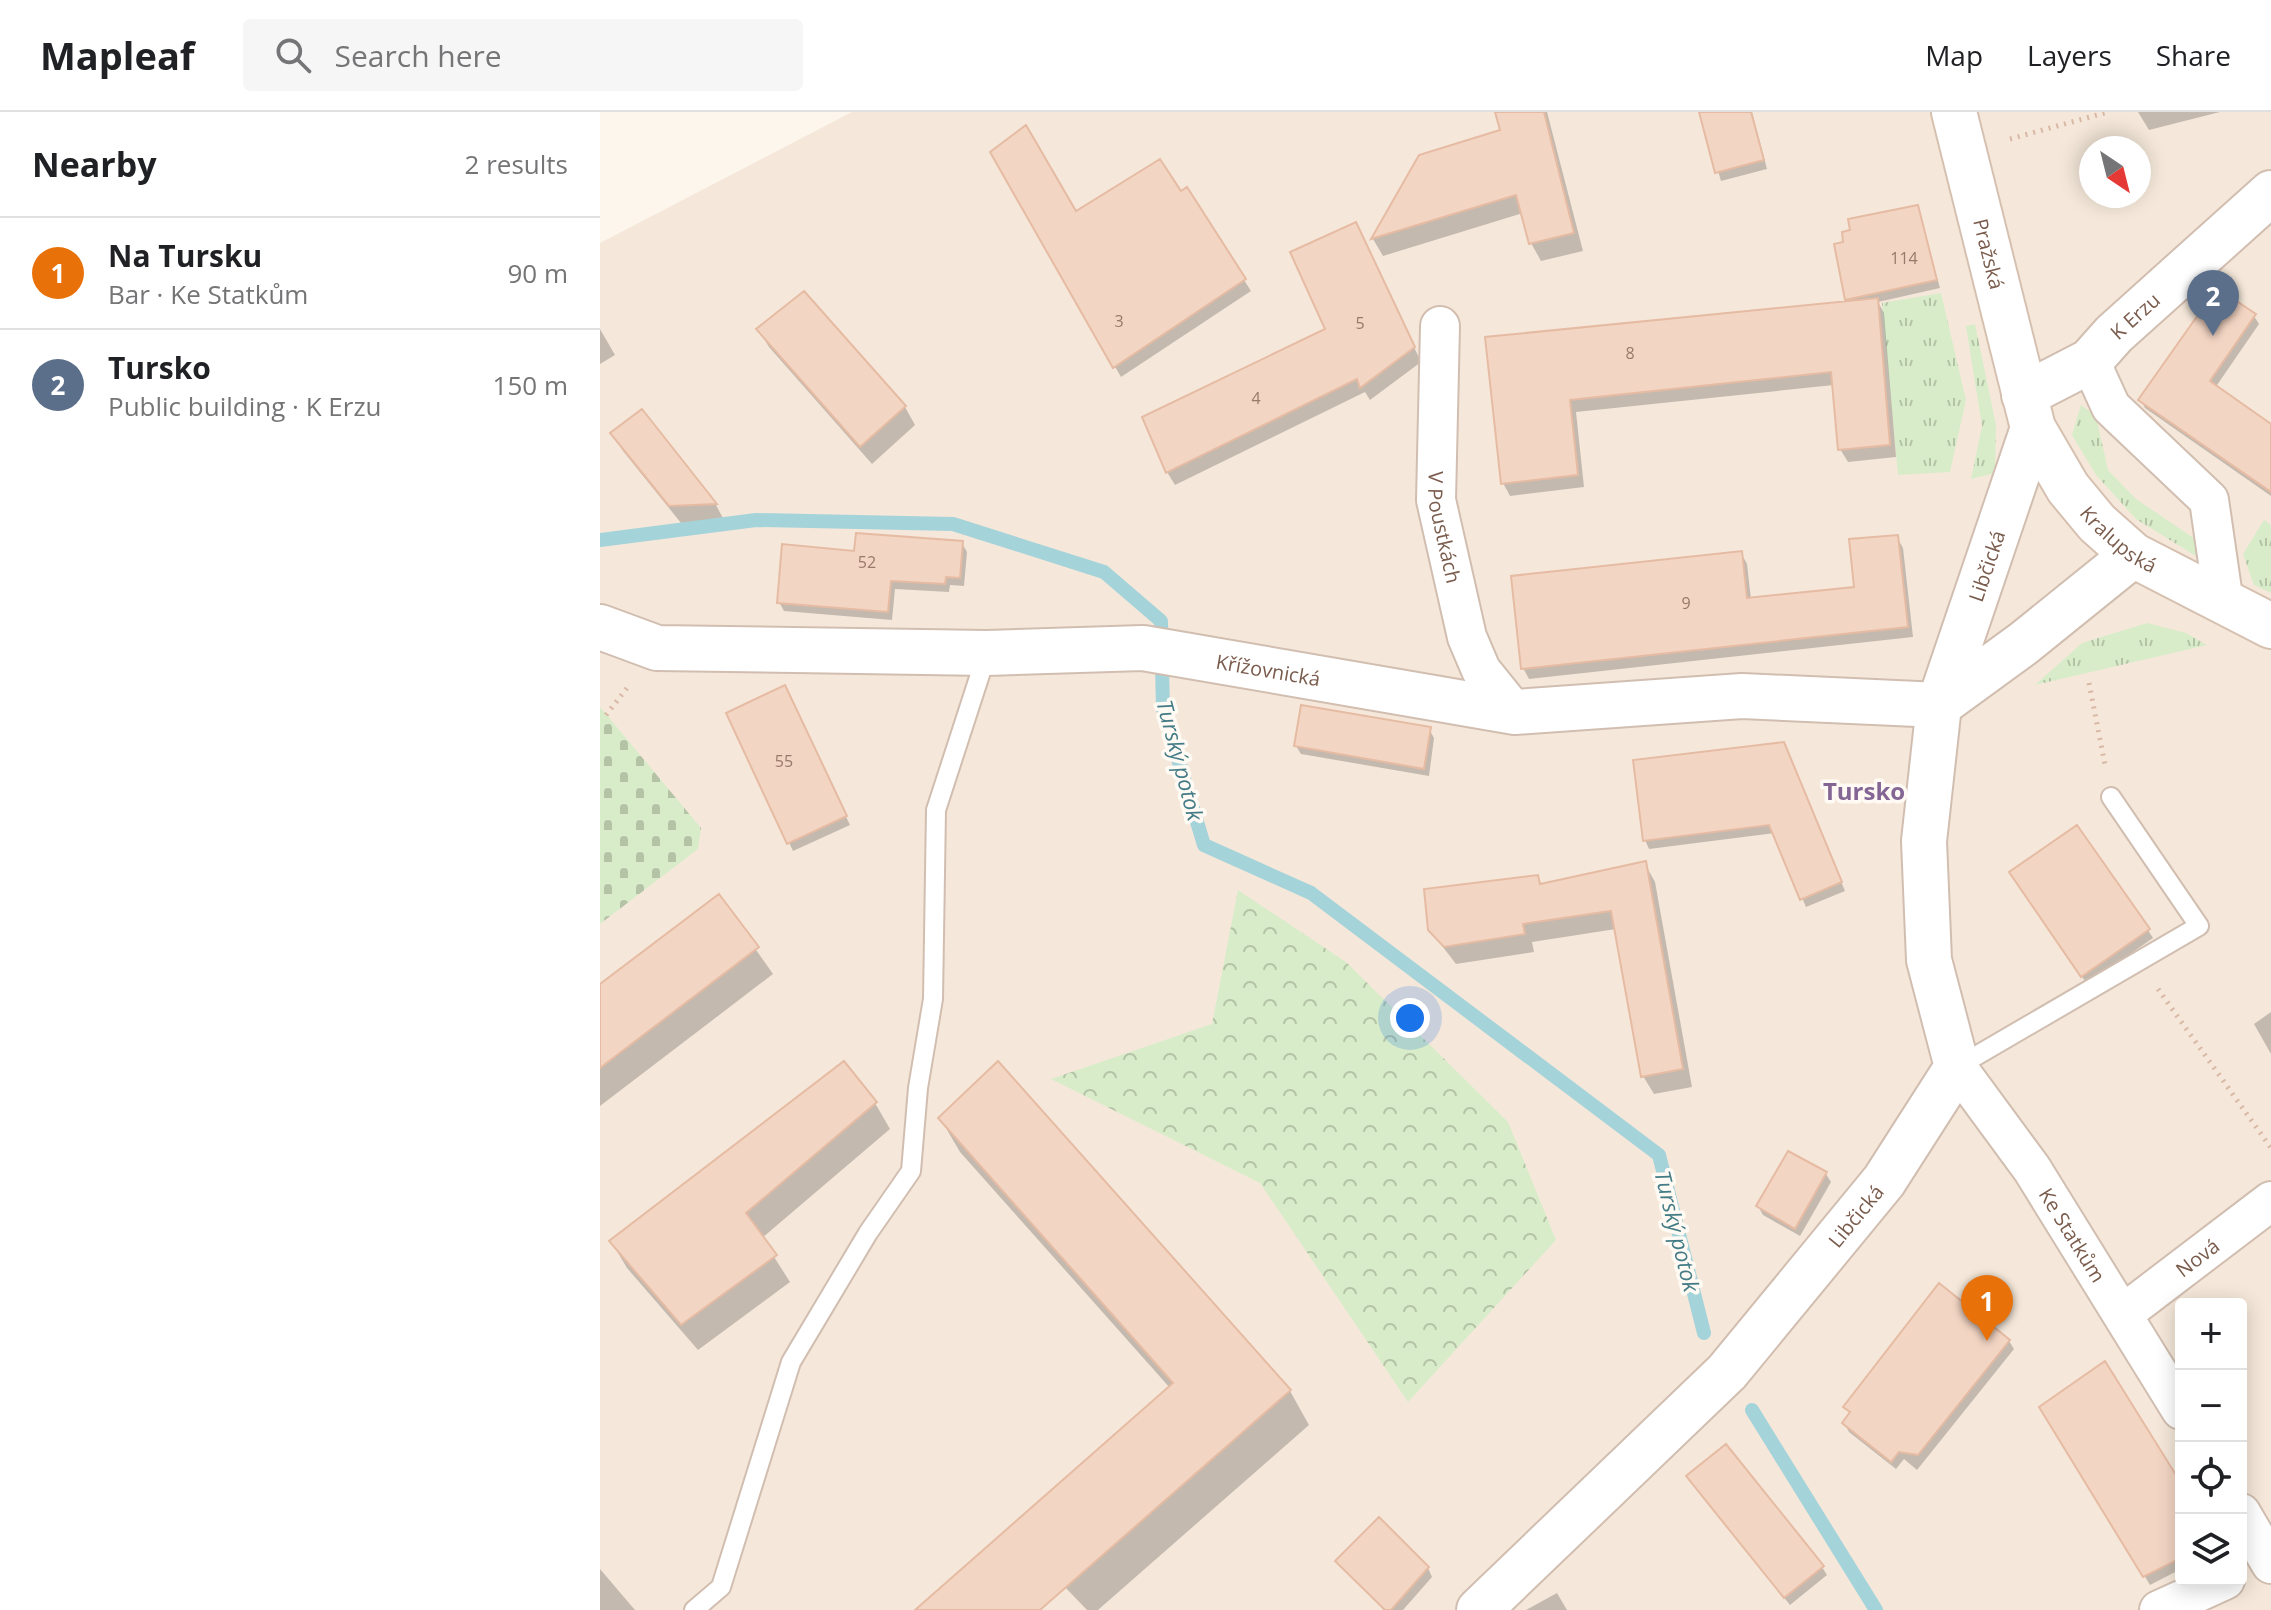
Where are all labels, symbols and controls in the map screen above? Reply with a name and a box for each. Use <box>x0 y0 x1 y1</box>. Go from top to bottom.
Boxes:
search box <box>243 19 803 91</box>
text: Mapleaf <box>40 29 195 81</box>
icon: search <box>271 33 315 77</box>
text: Search here <box>335 35 502 76</box>
text: Map <box>1925 36 1983 74</box>
text: Layers <box>2027 36 2112 74</box>
text: Share <box>2156 36 2231 74</box>
north arrow <box>2079 136 2151 208</box>
text: Nearby <box>32 141 157 187</box>
text: 2 results <box>465 146 568 182</box>
street label: Pražská <box>1968 215 2011 292</box>
text: Na Tursku <box>108 235 262 276</box>
house number: 114 <box>1890 247 1918 269</box>
text: 1 <box>51 255 65 291</box>
text: 90 m <box>507 255 568 291</box>
pin: 2 <box>2187 270 2239 336</box>
text: Bar · Ke Statkům <box>108 276 308 312</box>
street label: K Erzu <box>2104 286 2165 345</box>
house number: 3 <box>1114 310 1124 332</box>
house number: 5 <box>1355 312 1365 334</box>
house number: 8 <box>1625 342 1635 364</box>
text: Tursko <box>108 347 211 388</box>
text: 2 <box>51 367 65 403</box>
text: 150 m <box>493 367 568 403</box>
house number: 4 <box>1251 387 1261 409</box>
text: Public building · K Erzu <box>108 388 382 424</box>
street label: V Poustkách <box>1422 471 1468 586</box>
street label: Kralupská <box>2075 500 2162 579</box>
street label: Libčická <box>1962 526 2011 605</box>
house number: 52 <box>858 551 876 573</box>
house number: 9 <box>1681 592 1691 614</box>
street label: Křížovnická <box>1214 647 1323 692</box>
water label: Turský potok <box>1150 696 1212 825</box>
house number: 55 <box>775 750 793 772</box>
district label: Tursko <box>1823 774 1905 807</box>
your location <box>1390 998 1430 1038</box>
water label: Turský potok <box>1648 1167 1708 1296</box>
street label: Libčická <box>1822 1179 1889 1253</box>
street label: Ke Statkům <box>2033 1182 2112 1287</box>
street label: Nová <box>2170 1232 2225 1283</box>
pin: 1 <box>1961 1275 2013 1341</box>
map controls <box>2175 1298 2247 1586</box>
button: + <box>2175 1298 2247 1370</box>
button: − <box>2175 1370 2247 1442</box>
button: locate <box>2175 1442 2247 1514</box>
button: layers <box>2175 1514 2247 1586</box>

